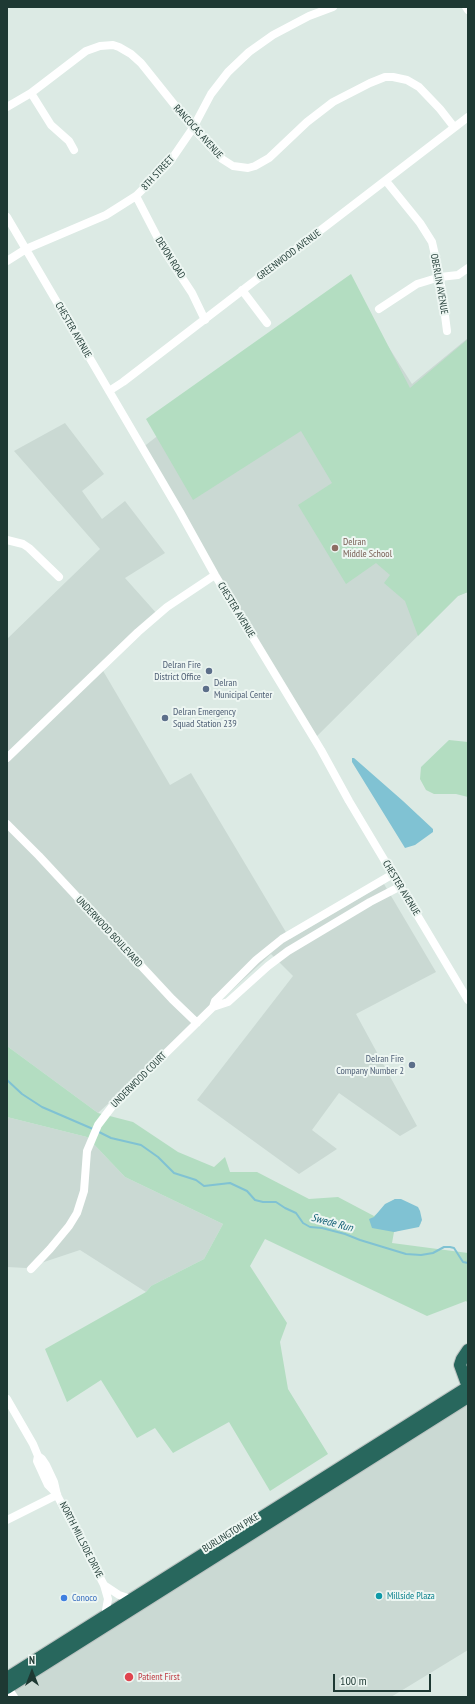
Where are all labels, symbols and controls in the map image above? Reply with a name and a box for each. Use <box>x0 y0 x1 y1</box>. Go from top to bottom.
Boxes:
street label: RANCOCAS AVENUE <box>171 103 225 161</box>
street label: 8TH STREET <box>139 153 177 193</box>
street label: GREENWOOD AVENUE <box>255 227 323 283</box>
street label: DEVON ROAD <box>153 235 187 281</box>
street label: OBERLIN AVENUE <box>428 253 450 315</box>
street label: CHESTER AVENUE <box>52 300 94 360</box>
place label: Delran Middle School <box>343 536 392 560</box>
marker: Delran Middle School <box>330 543 340 553</box>
street label: CHESTER AVENUE <box>215 580 257 640</box>
place label: Delran Fire District Office <box>154 659 201 682</box>
marker: Delran Fire District Office <box>204 666 214 676</box>
place label: Delran Municipal Center <box>214 677 272 700</box>
marker: Delran Municipal Center <box>201 684 211 694</box>
place label: Delran Emergency Squad Station 239 <box>173 706 237 730</box>
marker: Delran Emergency Squad Station 239 <box>160 713 170 723</box>
street label: CHESTER AVENUE <box>380 858 422 918</box>
street label: UNDERWOOD BOULEVARD <box>73 894 145 970</box>
street label: UNDERWOOD COURT <box>109 1050 169 1110</box>
place label: Delran Fire Company Number 2 <box>336 1053 404 1076</box>
marker: Delran Fire Company Number 2 <box>407 1060 417 1070</box>
water label: Swede Run <box>310 1211 354 1235</box>
street label: NORTH MILLSIDE DRIVE <box>57 1500 105 1580</box>
street label: BURLINGTON PIKE <box>200 1511 262 1555</box>
place label: Millside Plaza <box>387 1590 435 1602</box>
marker: Millside Plaza <box>374 1591 384 1601</box>
place label: Conoco <box>72 1592 97 1604</box>
marker: Conoco <box>59 1593 69 1603</box>
north arrow <box>12 1652 52 1692</box>
text: N <box>29 1653 35 1667</box>
scale bar <box>335 1666 433 1692</box>
marker: Patient First <box>123 1671 135 1683</box>
place label: Patient First <box>138 1671 180 1683</box>
text: 100 m <box>340 1673 367 1688</box>

